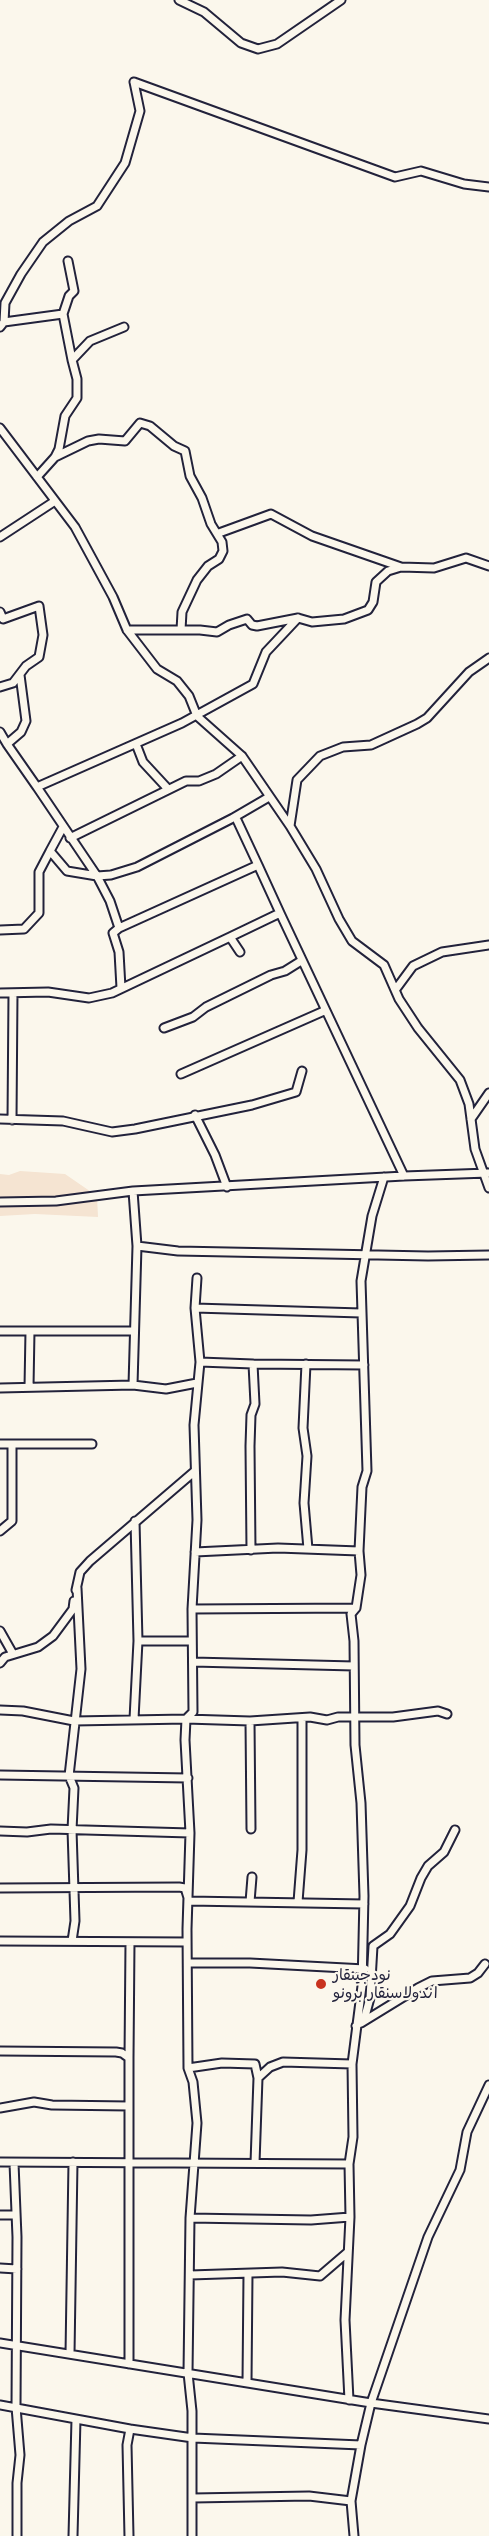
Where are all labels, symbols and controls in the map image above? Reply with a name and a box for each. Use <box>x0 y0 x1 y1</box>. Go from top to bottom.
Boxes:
place label: نودجينقار اندولاسنقار برونو <box>333 1965 438 2003</box>
marker: نودجينقار اندولاسنقار برونو <box>314 1977 328 1991</box>

